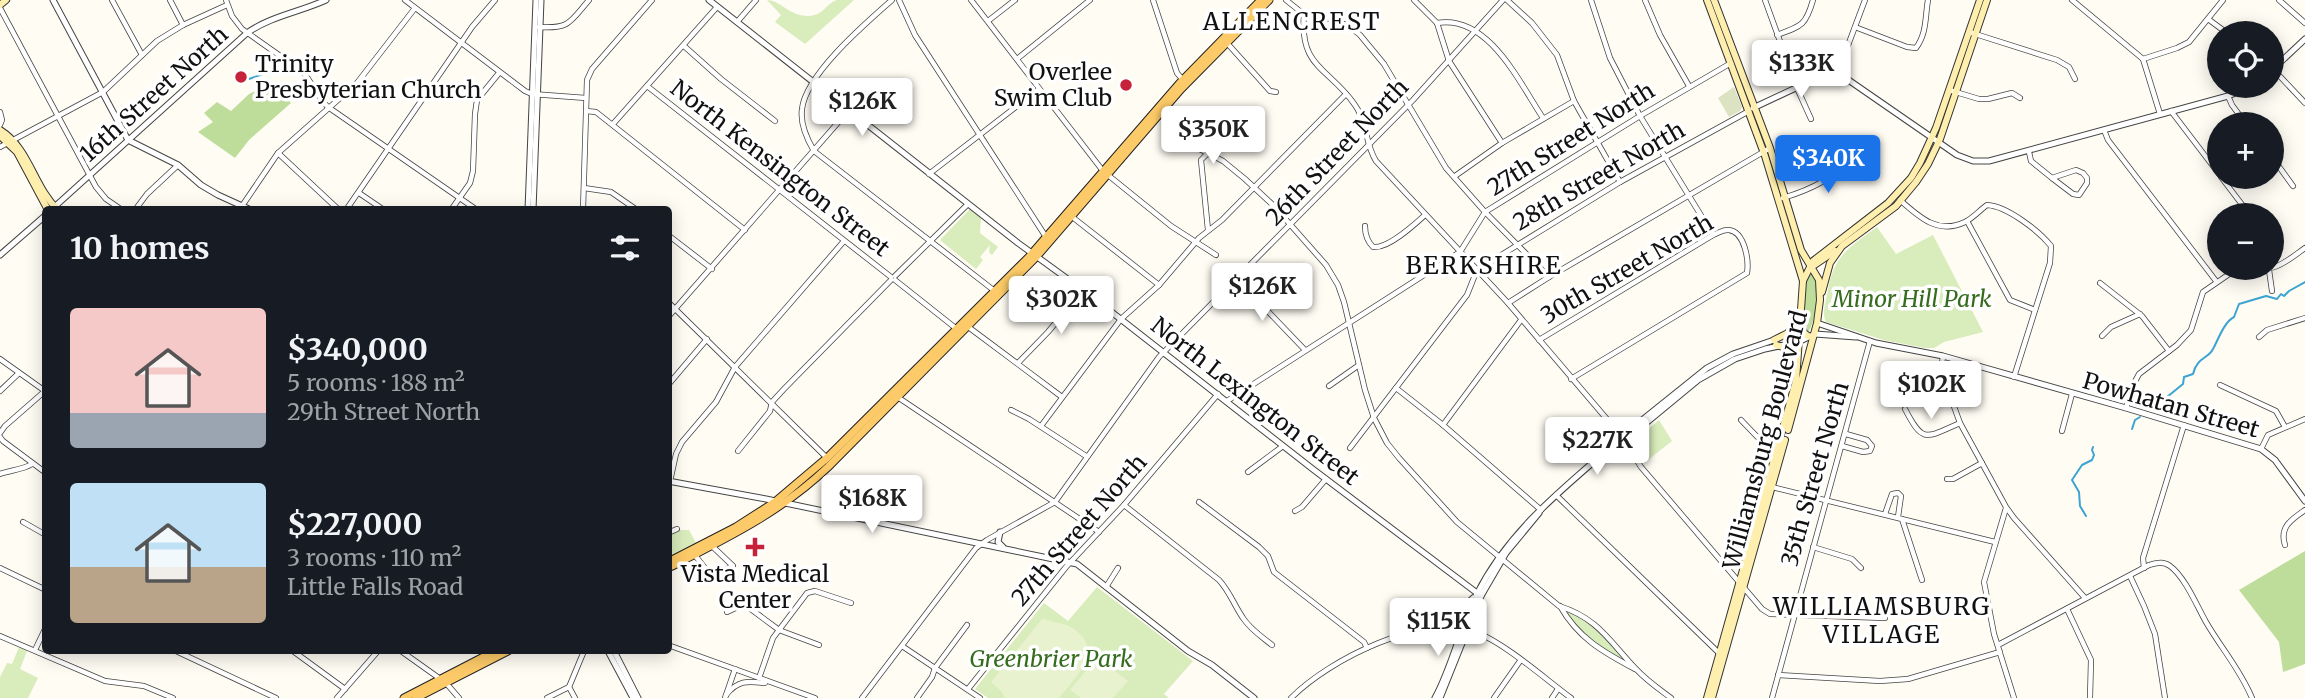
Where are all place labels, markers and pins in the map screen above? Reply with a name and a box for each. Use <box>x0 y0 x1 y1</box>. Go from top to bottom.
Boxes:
pin: $133K <box>1752 41 1850 100</box>
place label: Trinity Presbyterian Church <box>255 49 481 104</box>
place label: Overlee Swim Club <box>994 57 1112 112</box>
marker: Trinity Presbyterian Church <box>233 69 249 85</box>
marker: Overlee Swim Club <box>1118 77 1134 93</box>
pin: $126K <box>813 78 911 138</box>
pin: $350K <box>1164 106 1262 166</box>
pin: $340K <box>1779 136 1877 195</box>
pin: $126K <box>1213 264 1311 323</box>
pin: $302K <box>1012 276 1110 336</box>
pin: $102K <box>1882 362 1980 421</box>
pin: $227K <box>1548 418 1646 477</box>
pin: $168K <box>823 476 921 535</box>
marker: Vista Medical Center <box>745 537 765 557</box>
place label: Vista Medical Center <box>680 559 829 614</box>
pin: $115K <box>1389 598 1487 658</box>

